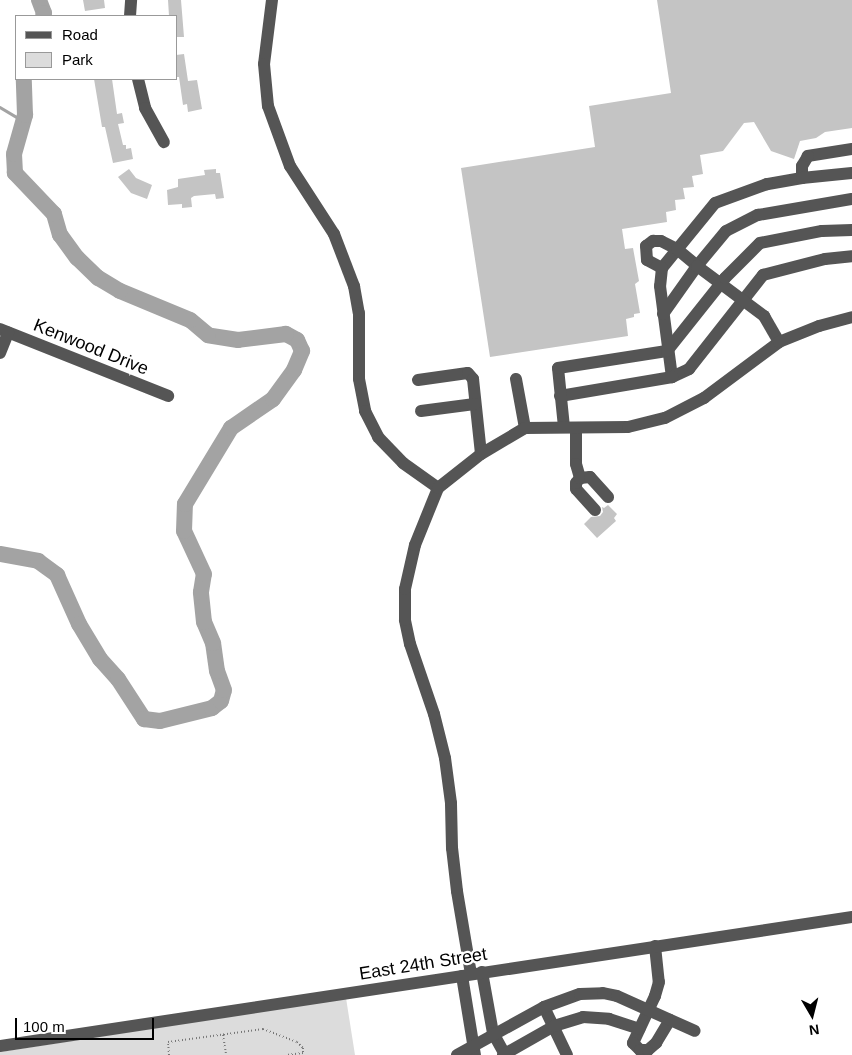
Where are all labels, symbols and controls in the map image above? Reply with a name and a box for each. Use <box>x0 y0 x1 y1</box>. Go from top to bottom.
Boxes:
legend <box>15 15 178 80</box>
text: Road <box>62 26 98 43</box>
text: Park <box>62 51 93 68</box>
street label: Kenwood Drive <box>30 314 152 380</box>
street label: East 24th Street <box>358 943 488 985</box>
north arrow <box>787 990 837 1040</box>
scale bar <box>18 1008 156 1040</box>
text: 100 m <box>23 1018 65 1035</box>
text: N <box>808 1021 820 1038</box>

